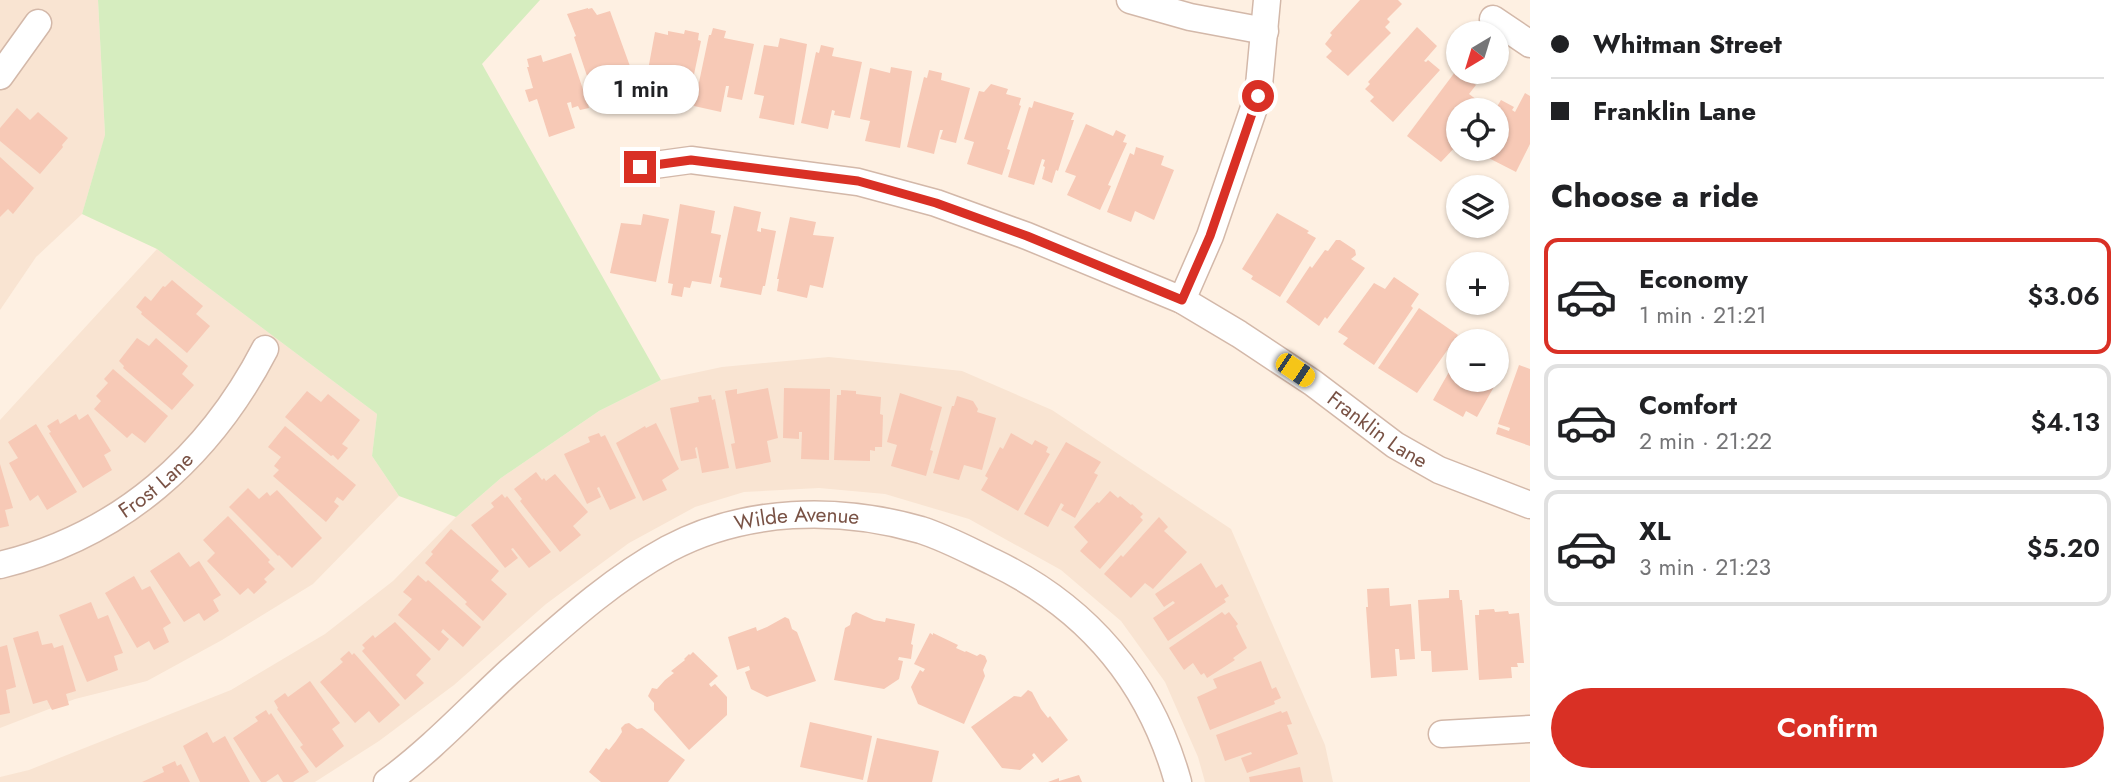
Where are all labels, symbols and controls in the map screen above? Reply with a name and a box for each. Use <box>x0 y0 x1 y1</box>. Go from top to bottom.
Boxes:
north arrow <box>1446 21 1508 84</box>
map controls <box>1446 21 1509 392</box>
text: Whitman Street <box>1593 25 1782 63</box>
callout: 1 min <box>582 66 698 114</box>
text: 1 min <box>613 72 669 106</box>
route start <box>1242 80 1274 112</box>
text: Franklin Lane <box>1593 92 1756 130</box>
button: locate <box>1446 98 1509 161</box>
route end <box>624 151 656 183</box>
text: Choose a ride <box>1551 173 1759 219</box>
button: layers <box>1446 175 1509 238</box>
button: + <box>1446 252 1509 315</box>
text: Economy <box>1639 260 1748 298</box>
icon: car <box>1555 265 1618 328</box>
text: $3.06 <box>2027 277 2100 315</box>
text: 1 min · 21:21 <box>1639 298 1767 332</box>
button: − <box>1446 329 1509 392</box>
car <box>1272 350 1319 390</box>
street label: Franklin Lane <box>1321 384 1433 476</box>
text: Comfort <box>1639 386 1737 424</box>
icon: car <box>1555 391 1618 454</box>
text: $4.13 <box>2030 403 2100 441</box>
text: 2 min · 21:22 <box>1639 424 1772 458</box>
street label: Frost Lane <box>112 445 200 526</box>
street label: Wilde Avenue <box>731 499 861 538</box>
text: XL <box>1639 512 1671 550</box>
icon: car <box>1555 517 1618 580</box>
text: $5.20 <box>2027 529 2100 567</box>
text: 3 min · 21:23 <box>1639 550 1771 584</box>
button: Confirm <box>1551 688 2104 768</box>

